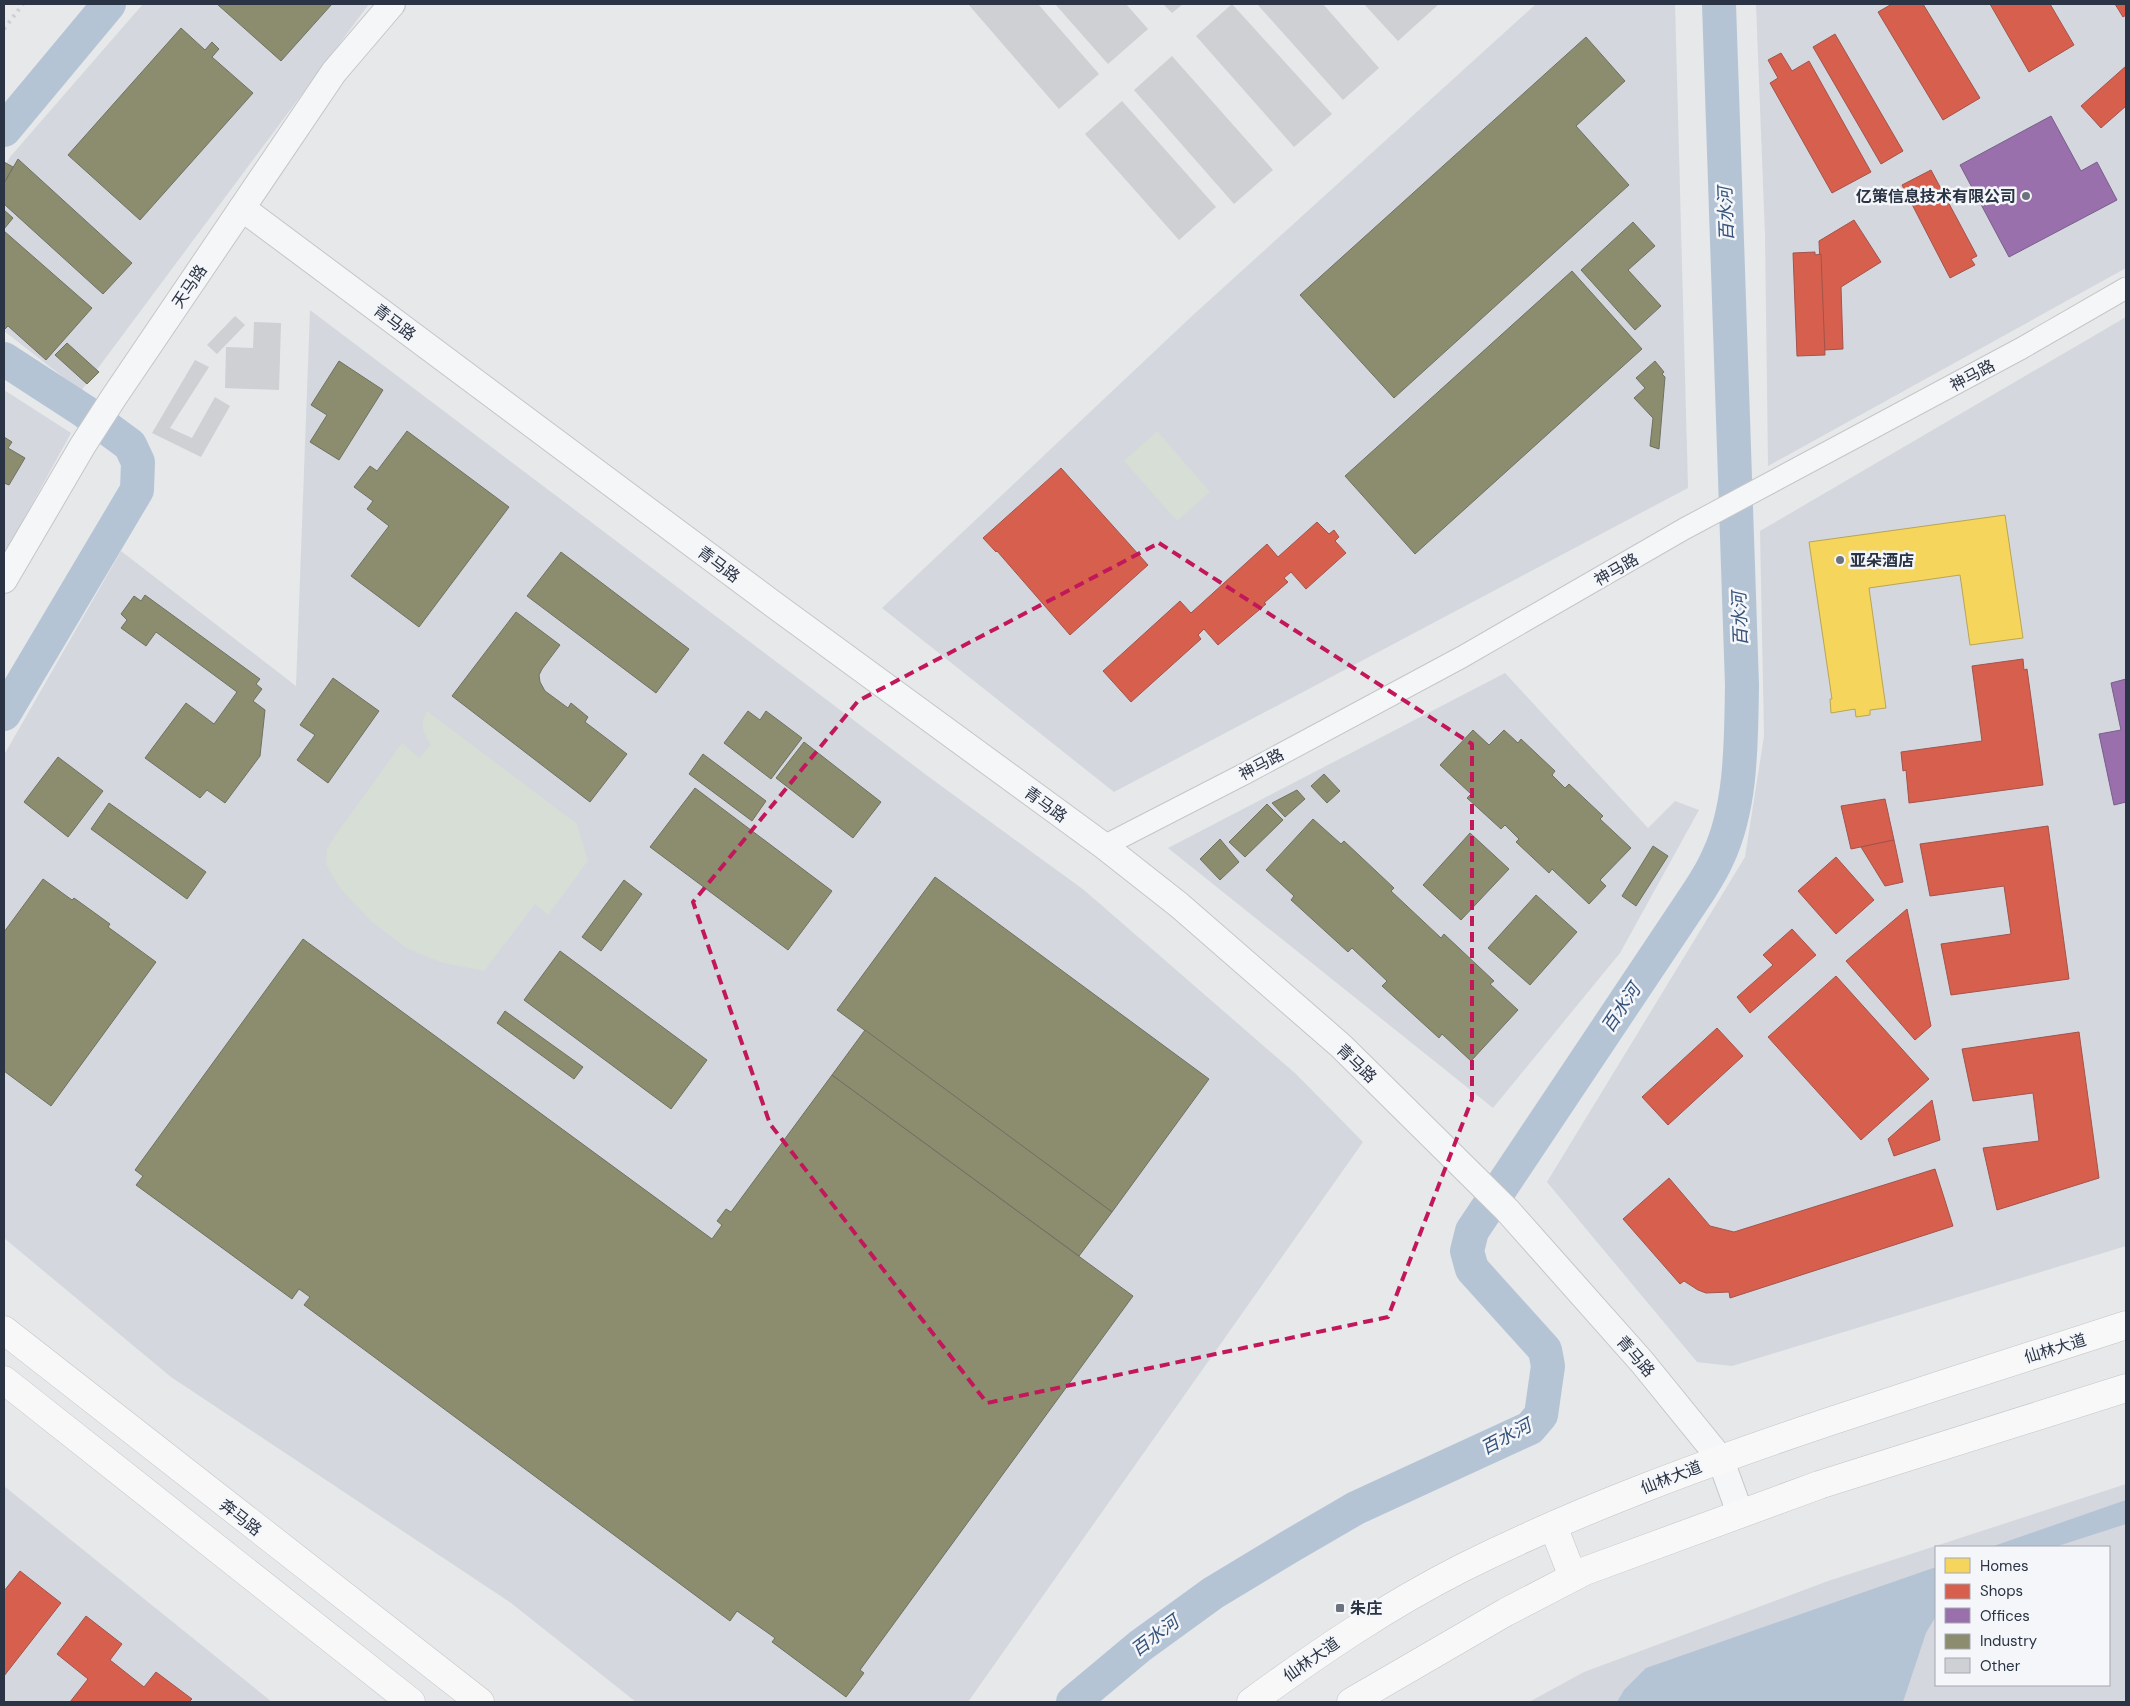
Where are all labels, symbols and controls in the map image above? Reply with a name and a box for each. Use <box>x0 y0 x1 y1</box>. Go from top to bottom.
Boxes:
water label: 百水河 <box>1713 184 1739 241</box>
place label: 亿策信息技术有限公司 <box>1856 186 2016 207</box>
marker: 亿策信息技术有限公司 <box>2020 190 2032 202</box>
street label: 天马路 <box>167 261 212 312</box>
street label: 青马路 <box>369 300 420 345</box>
street label: 神马路 <box>1946 355 1998 396</box>
street label: 青马路 <box>693 542 744 587</box>
street label: 神马路 <box>1590 548 1642 591</box>
place label: 亚朵酒店 <box>1850 550 1914 571</box>
marker: 亚朵酒店 <box>1834 554 1846 566</box>
water label: 百水河 <box>1727 589 1753 646</box>
street label: 神马路 <box>1235 744 1287 785</box>
street label: 青马路 <box>1020 782 1071 827</box>
water label: 百水河 <box>1596 976 1648 1037</box>
street label: 青马路 <box>1332 1039 1381 1088</box>
street label: 仙林大道 <box>2021 1329 2089 1368</box>
street label: 青马路 <box>1612 1331 1659 1381</box>
water label: 百水河 <box>1477 1412 1538 1460</box>
street label: 仙林大道 <box>1638 1456 1705 1499</box>
street label: 奔马路 <box>215 1494 266 1540</box>
legend <box>1935 1546 2110 1686</box>
text: Homes <box>1980 1556 2029 1576</box>
text: Shops <box>1980 1581 2023 1601</box>
place label: 朱庄 <box>1350 1598 1382 1619</box>
marker: 朱庄 <box>1334 1602 1346 1614</box>
text: Offices <box>1980 1606 2030 1626</box>
water label: 百水河 <box>1126 1608 1186 1662</box>
text: Industry <box>1980 1631 2038 1651</box>
street label: 仙林大道 <box>1279 1632 1344 1686</box>
text: Other <box>1980 1656 2021 1676</box>

